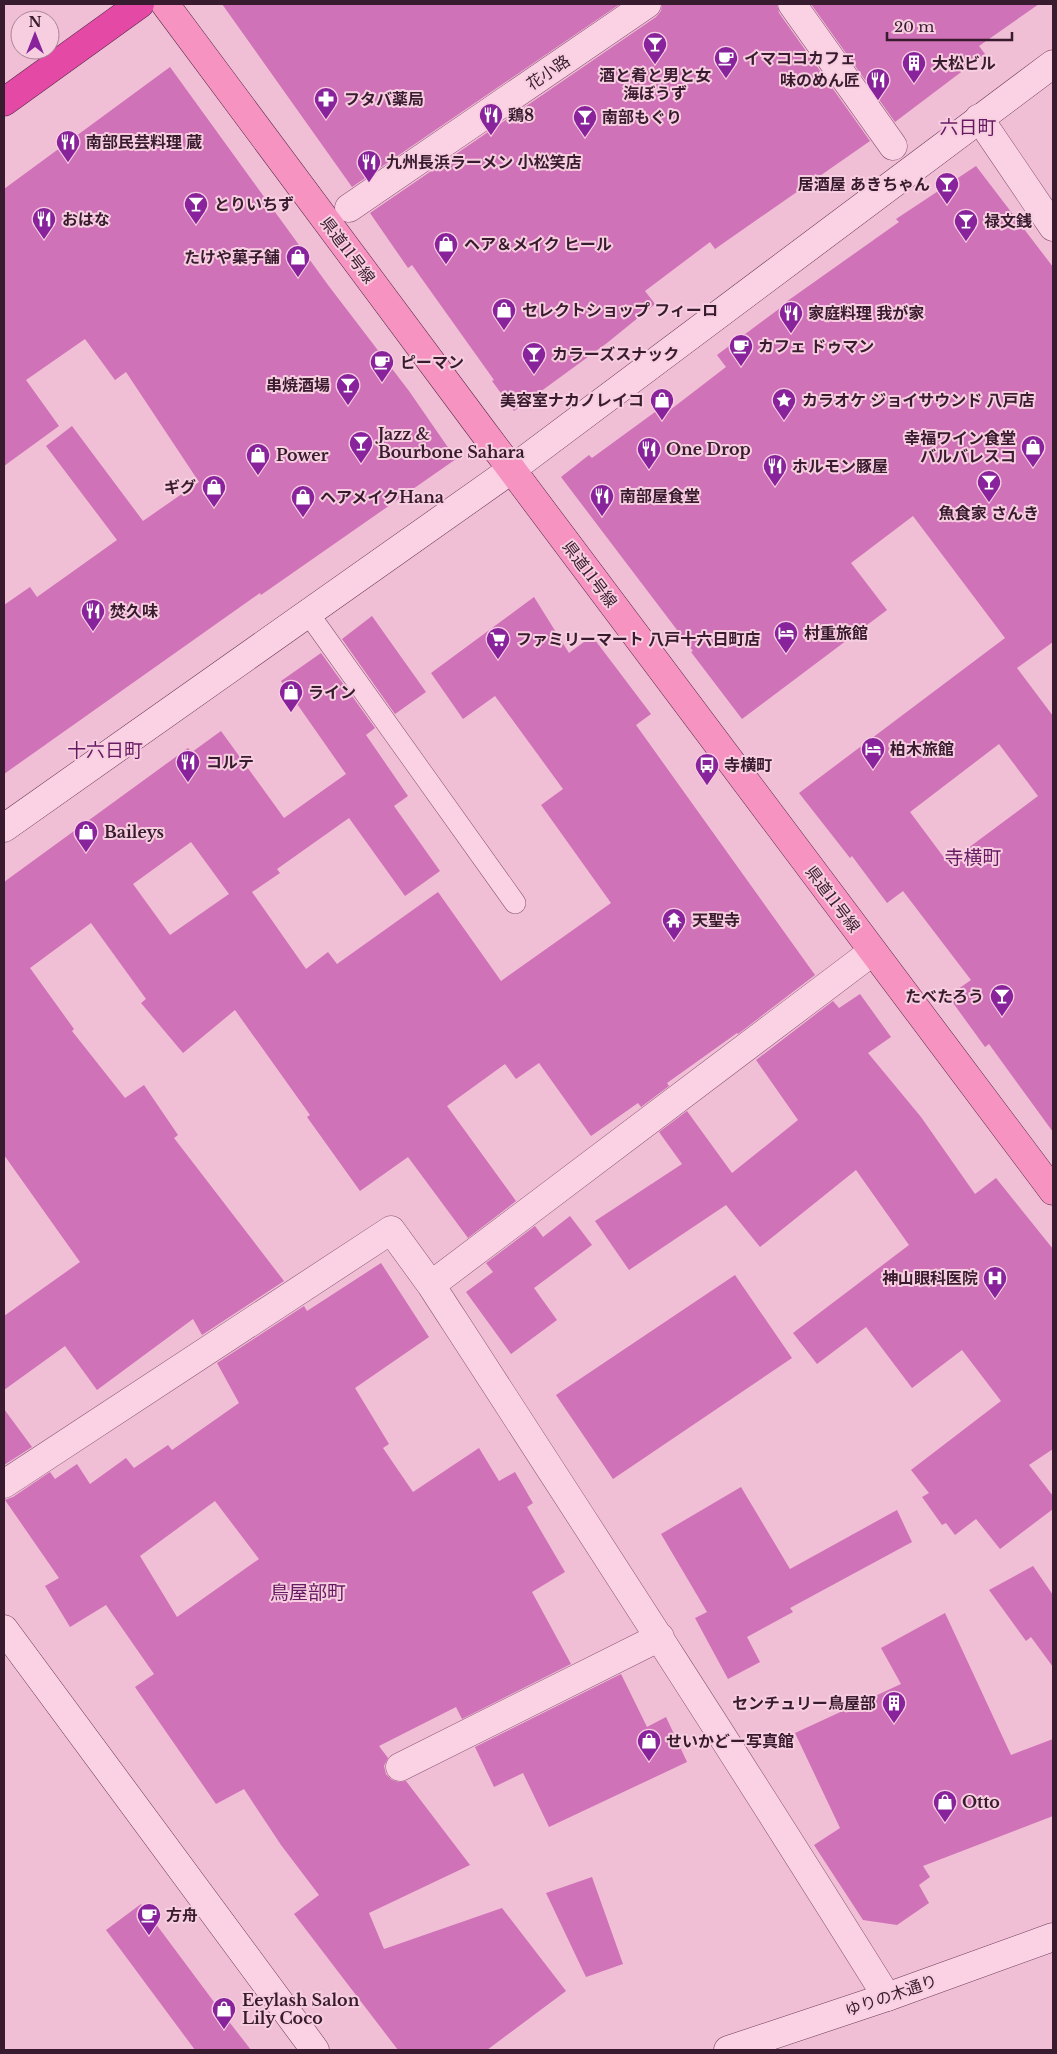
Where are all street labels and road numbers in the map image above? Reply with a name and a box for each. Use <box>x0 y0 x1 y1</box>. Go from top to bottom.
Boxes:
street label: 花小路 <box>523 50 573 94</box>
street label: 県道11号線 <box>316 213 380 287</box>
street label: 県道11号線 <box>558 537 622 611</box>
street label: 県道11号線 <box>801 862 865 936</box>
street label: ゆりの木通り <box>842 1970 940 2020</box>

